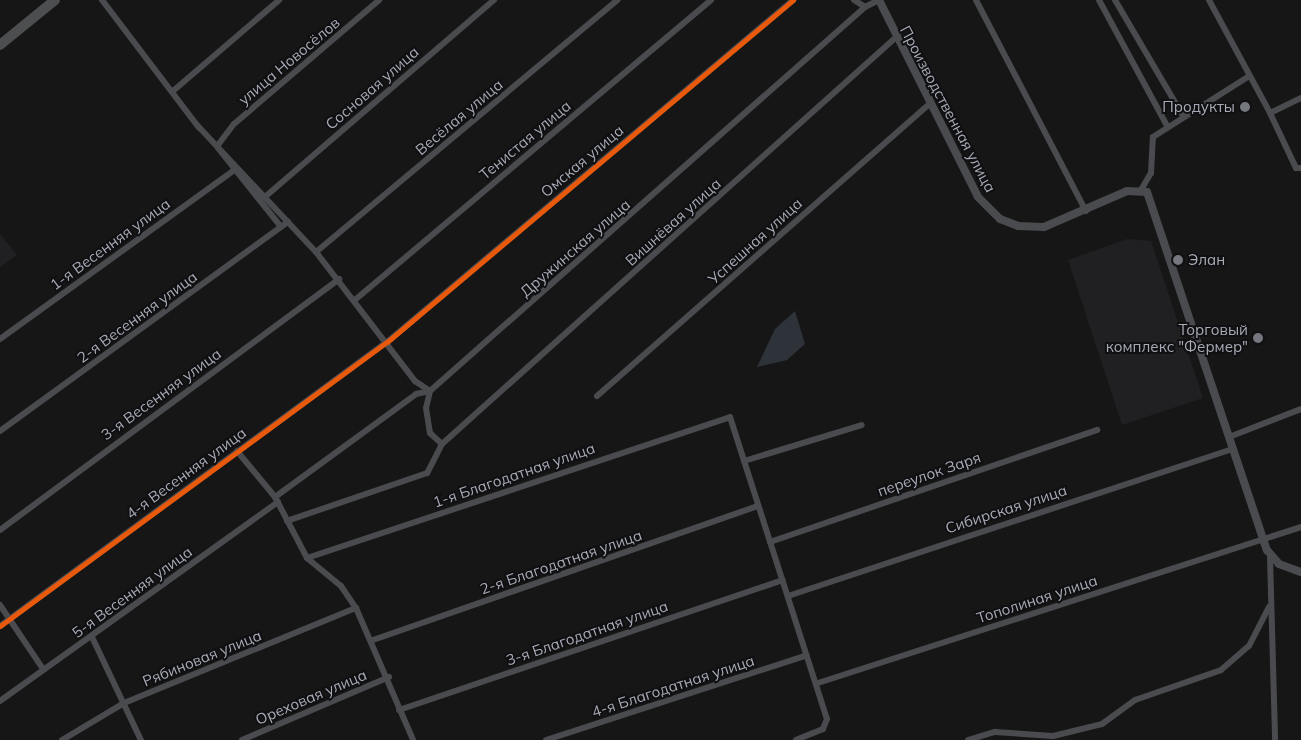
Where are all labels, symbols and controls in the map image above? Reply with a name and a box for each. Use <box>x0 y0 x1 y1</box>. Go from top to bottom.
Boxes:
street label: улица Новосёлов <box>235 13 343 109</box>
street label: Производственная улица <box>896 23 1000 195</box>
street label: Сосновая улица <box>322 43 422 133</box>
street label: Весёлая улица <box>412 75 506 159</box>
street label: Тенистая улица <box>476 97 574 183</box>
place label: Продукты <box>1162 98 1235 116</box>
marker: Продукты <box>1239 101 1251 113</box>
street label: Омская улица <box>537 121 627 201</box>
street label: Вишнёвая улица <box>622 174 724 270</box>
street label: 1-я Весенняя улица <box>46 194 174 294</box>
street label: Успешная улица <box>704 194 806 288</box>
street label: Дружинская улица <box>516 195 634 301</box>
place label: Элан <box>1188 251 1225 269</box>
marker: Элан <box>1172 254 1184 266</box>
street label: 2-я Весенняя улица <box>73 267 201 367</box>
place label: Торговый комплекс "Фермер" <box>1106 320 1248 355</box>
marker: Торговый комплекс "Фермер" <box>1252 332 1264 344</box>
street label: 3-я Весенняя улица <box>97 344 225 444</box>
street label: 4-я Весенняя улица <box>122 423 250 523</box>
street label: 1-я Благодатная улица <box>431 439 597 511</box>
street label: переулок Заря <box>875 448 983 500</box>
street label: Сибирская улица <box>943 481 1069 537</box>
street label: 2-я Благодатная улица <box>478 526 644 598</box>
street label: 5-я Весенняя улица <box>68 542 196 642</box>
street label: Тополиная улица <box>974 571 1100 627</box>
street label: 3-я Благодатная улица <box>504 597 670 669</box>
street label: Рябиновая улица <box>140 626 264 690</box>
street label: 4-я Благодатная улица <box>589 651 757 721</box>
street label: Ореховая улица <box>253 665 369 729</box>

